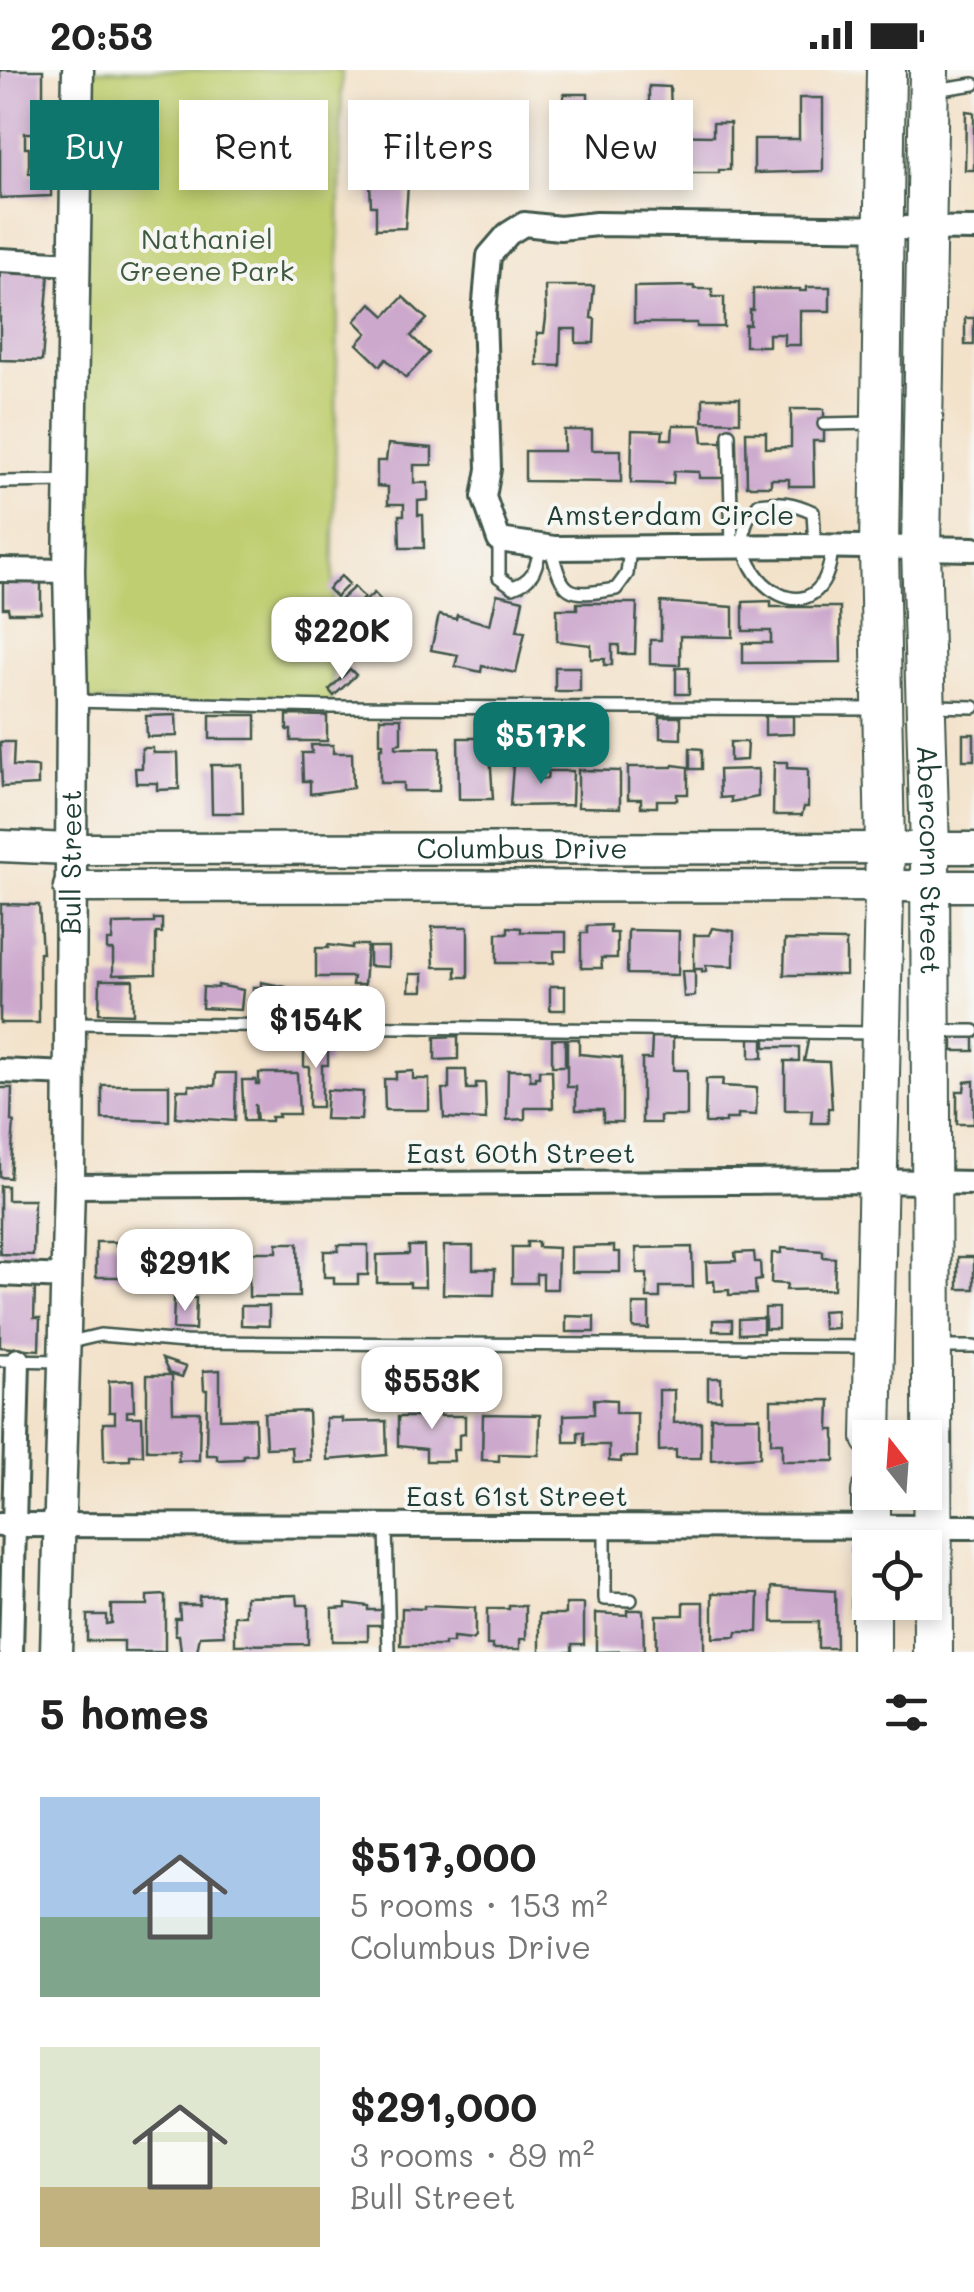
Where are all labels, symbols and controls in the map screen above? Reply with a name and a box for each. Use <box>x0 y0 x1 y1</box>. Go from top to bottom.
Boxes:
text: 20:53 <box>50 10 153 60</box>
chip: Buy <box>30 100 159 190</box>
chip: Rent <box>179 100 328 190</box>
chip: Filters <box>348 100 529 190</box>
chip: New <box>549 100 693 190</box>
park label: Nathaniel Greene Park <box>120 220 294 288</box>
street label: Amsterdam Circle <box>546 496 794 532</box>
pin: $220K <box>272 597 412 682</box>
text: $220K <box>293 608 391 650</box>
pin: $517K <box>471 702 611 787</box>
text: $517K <box>495 713 587 755</box>
street label: Abercorn Street <box>910 745 949 975</box>
street label: Bull Street <box>52 790 88 935</box>
street label: Columbus Drive <box>416 829 628 866</box>
pin: $154K <box>246 986 386 1071</box>
text: $154K <box>269 997 363 1039</box>
street label: East 60th Street <box>407 1134 635 1170</box>
pin: $291K <box>115 1229 255 1314</box>
text: $291K <box>139 1240 231 1282</box>
pin: $553K <box>362 1347 502 1432</box>
text: $553K <box>383 1358 481 1400</box>
north arrow <box>852 1420 942 1510</box>
map controls <box>852 1420 942 1620</box>
street label: East 61st Street <box>406 1477 628 1513</box>
button: locate <box>852 1530 942 1620</box>
text: 5 homes <box>40 1685 209 1740</box>
icon: filters <box>879 1685 934 1740</box>
text: $517,000 <box>350 1828 536 1883</box>
icon: home <box>120 1837 240 1957</box>
text: 5 rooms · 153 m² <box>350 1883 608 1925</box>
text: Columbus Drive <box>350 1925 591 1967</box>
text: $291,000 <box>350 2078 537 2133</box>
icon: home <box>120 2087 240 2207</box>
text: 3 rooms · 89 m² <box>350 2133 595 2175</box>
text: Bull Street <box>350 2175 516 2217</box>

